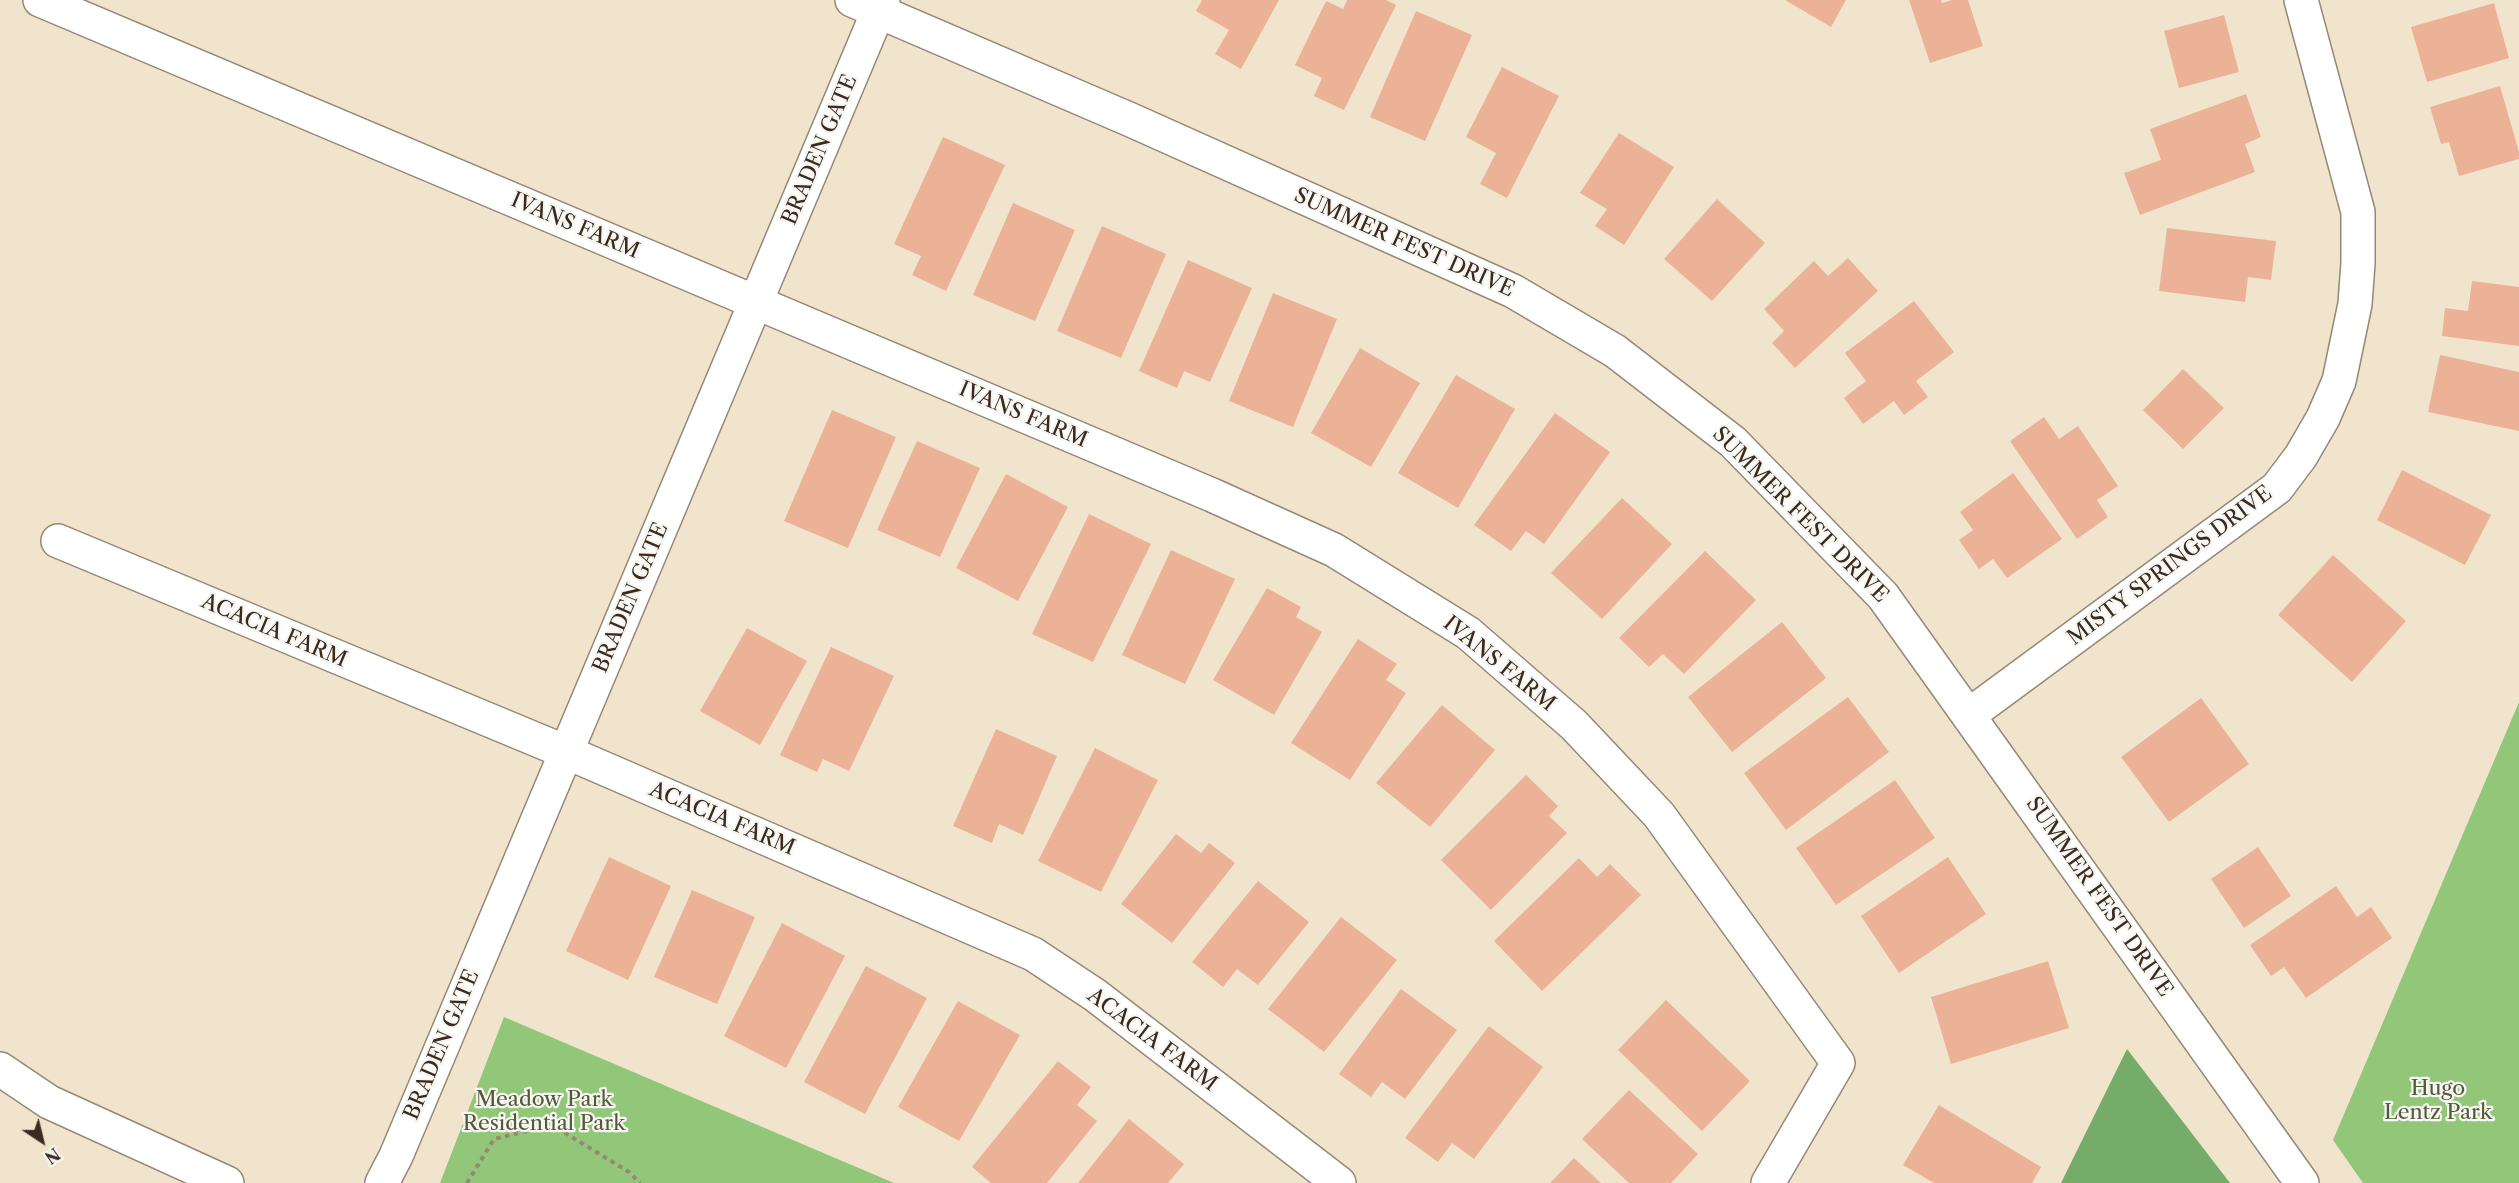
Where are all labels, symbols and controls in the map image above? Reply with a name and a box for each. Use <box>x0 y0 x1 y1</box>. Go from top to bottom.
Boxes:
street label: BRADEN GATE <box>777 71 863 229</box>
street label: SUMMER FEST DRIVE <box>1290 183 1518 303</box>
street label: IVANS FARM <box>507 188 643 264</box>
street label: IVANS FARM <box>955 377 1091 453</box>
street label: SUMMER FEST DRIVE <box>1707 422 1893 608</box>
street label: MISTY SPRINGS DRIVE <box>2063 481 2277 651</box>
street label: BRADEN GATE <box>588 519 674 677</box>
street label: ACACIA FARM <box>197 589 351 673</box>
street label: IVANS FARM <box>1438 611 1560 717</box>
street label: ACACIA FARM <box>645 777 799 861</box>
street label: SUMMER FEST DRIVE <box>2020 792 2178 1002</box>
street label: BRADEN GATE <box>399 966 485 1124</box>
street label: ACACIA FARM <box>1082 983 1222 1097</box>
park label: Hugo Lentz Park <box>2384 1076 2492 1126</box>
park label: Meadow Park Residential Park <box>463 1087 625 1137</box>
north arrow <box>12 1111 72 1171</box>
text: N <box>41 1144 64 1168</box>

